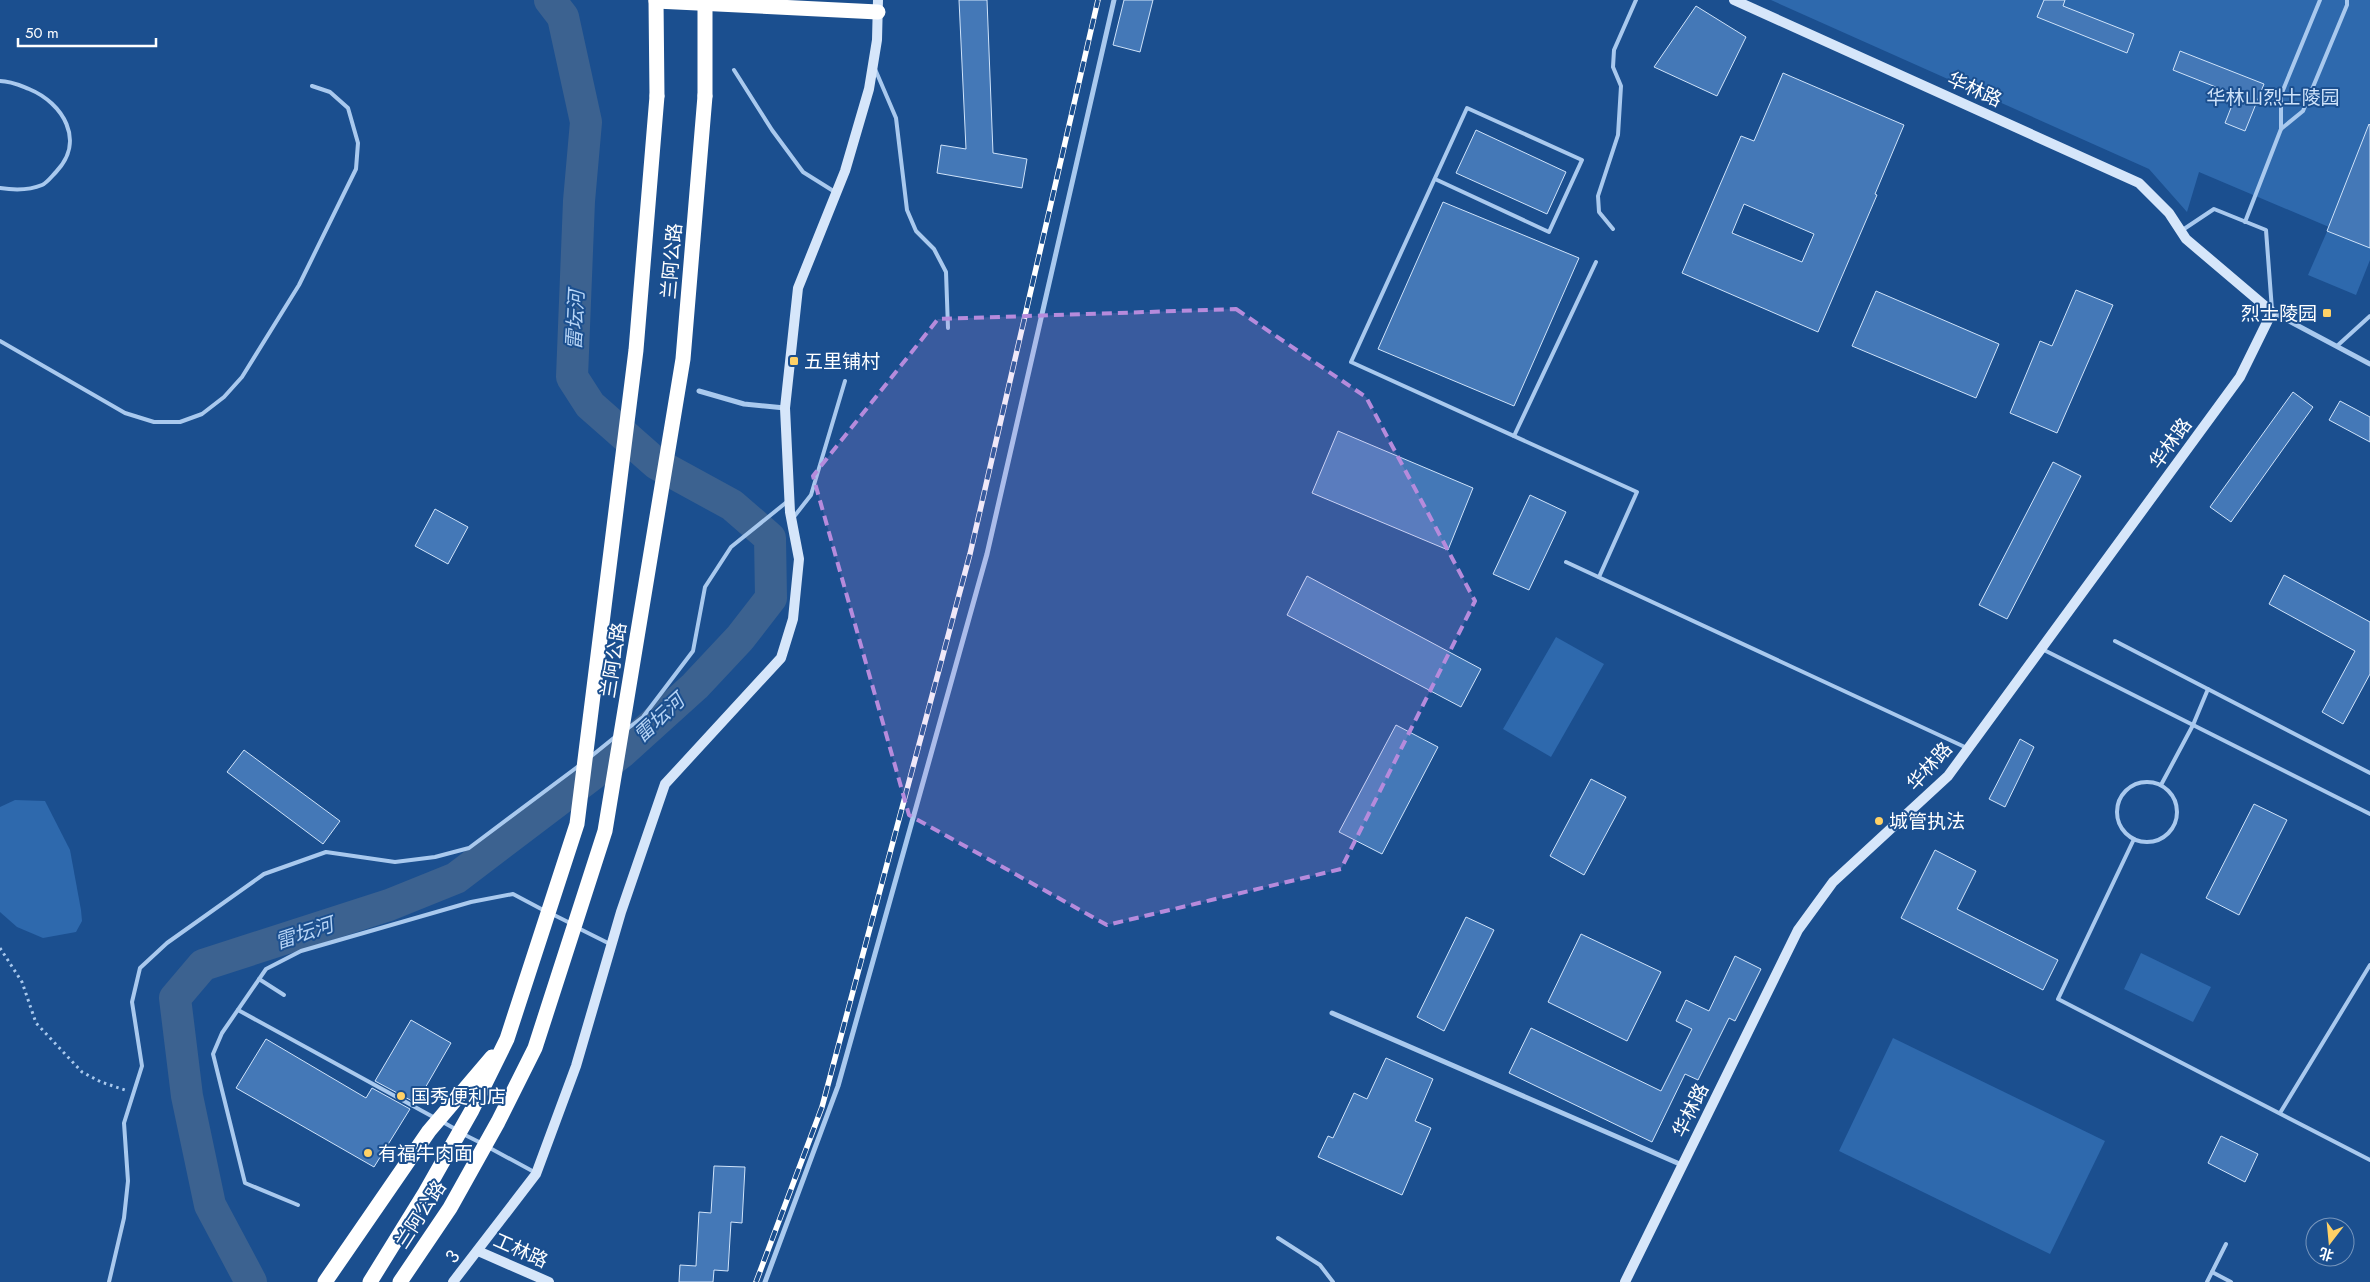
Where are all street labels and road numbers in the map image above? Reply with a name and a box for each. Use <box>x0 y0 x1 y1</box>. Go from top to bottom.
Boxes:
street label: 华林路 <box>1943 66 2006 113</box>
street label: 兰阿公路 <box>655 222 688 300</box>
street label: 华林路 <box>2143 412 2198 474</box>
street label: 兰阿公路 <box>594 620 633 700</box>
street label: 华林路 <box>1900 736 1958 797</box>
street label: 华林路 <box>1666 1079 1715 1142</box>
street label: 兰阿公路 <box>388 1175 452 1254</box>
street label: 工林路 <box>489 1227 552 1274</box>
street label: 3 <box>439 1244 466 1269</box>

